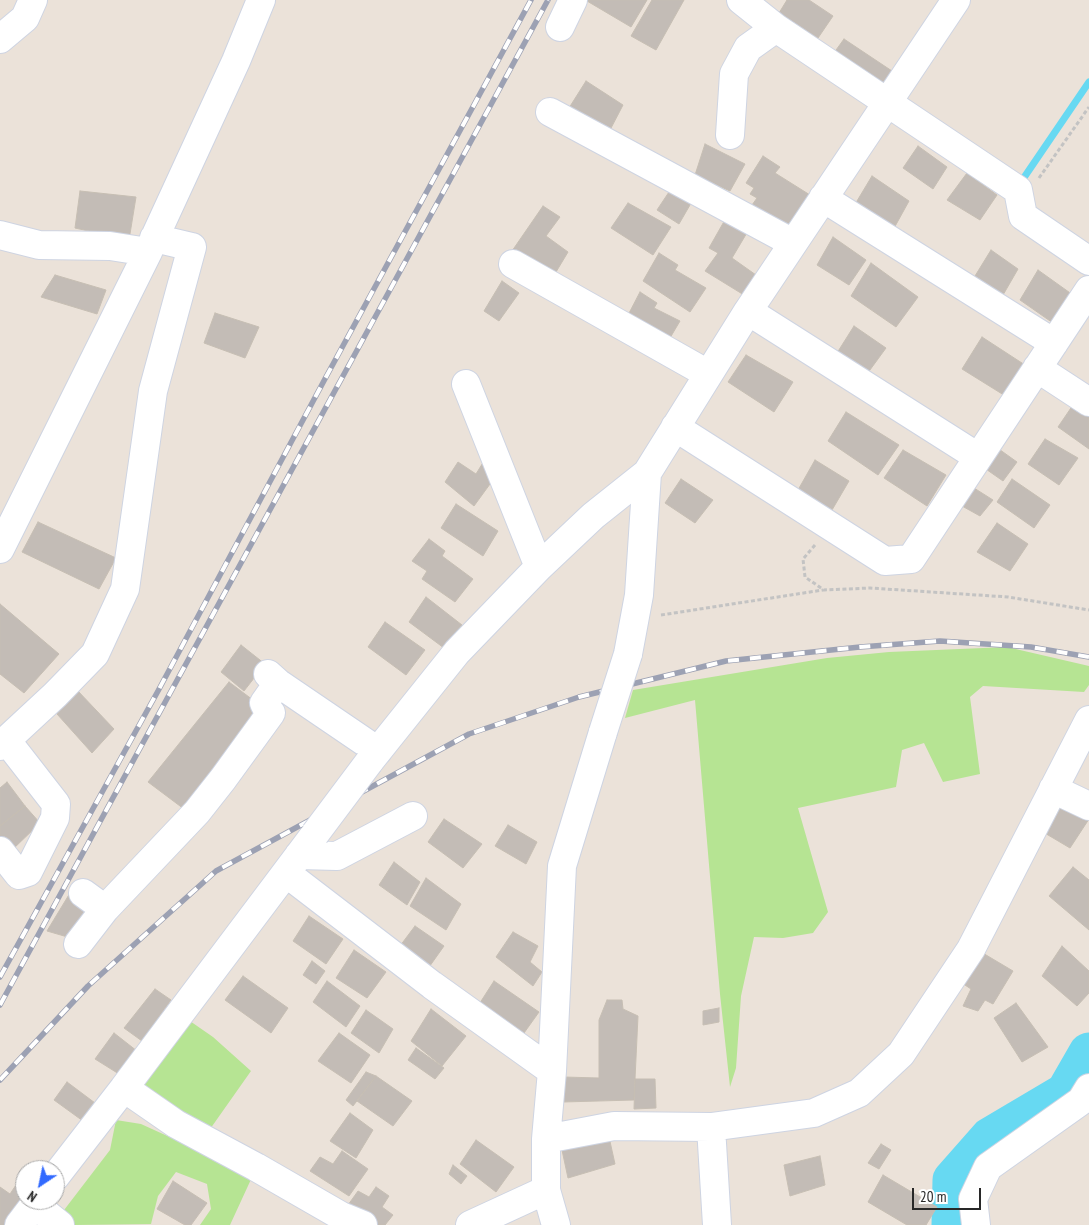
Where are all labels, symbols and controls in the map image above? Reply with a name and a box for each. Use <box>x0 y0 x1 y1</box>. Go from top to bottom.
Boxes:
north arrow <box>15 1160 65 1210</box>
scale bar <box>914 1178 983 1210</box>
text: N <box>24 1187 40 1206</box>
text: 20 m <box>920 1187 946 1206</box>

